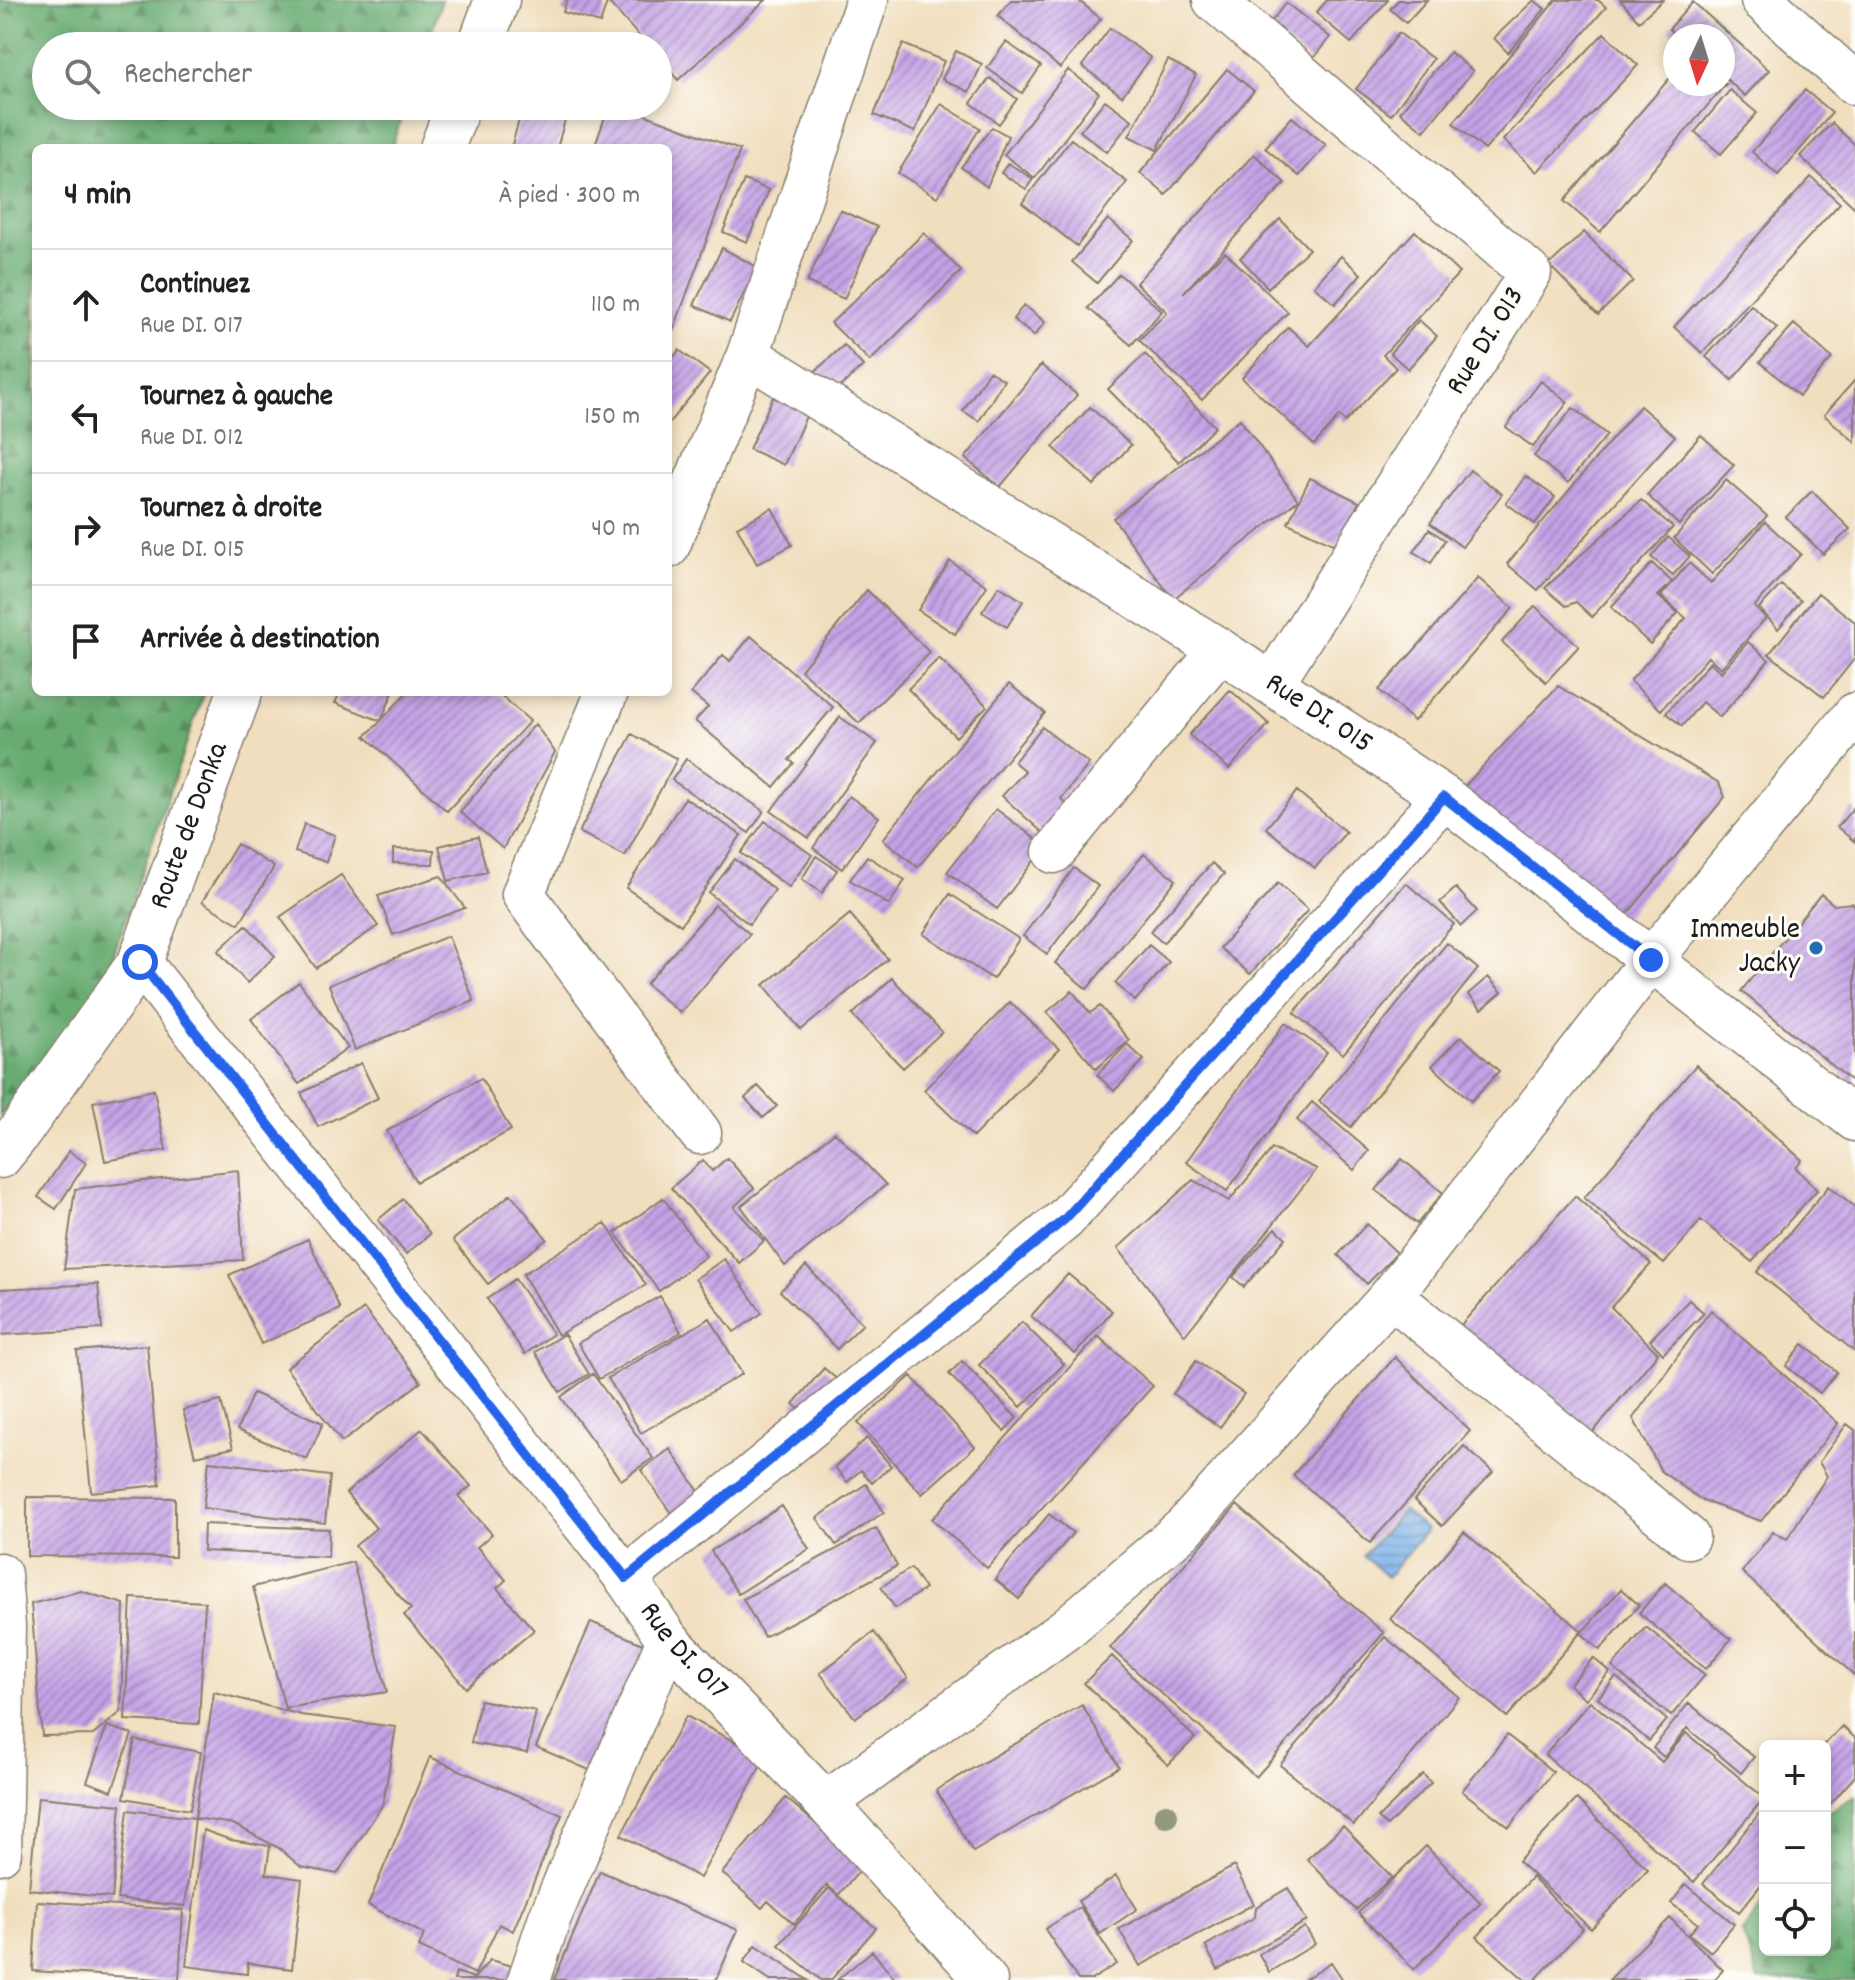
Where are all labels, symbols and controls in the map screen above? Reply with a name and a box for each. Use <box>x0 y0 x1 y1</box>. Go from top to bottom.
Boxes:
north arrow <box>1663 24 1735 96</box>
search box <box>32 32 672 120</box>
icon: search <box>60 54 104 98</box>
text: Rechercher <box>124 55 252 98</box>
text: 4 min <box>64 172 131 221</box>
text: À pied · 300 m <box>499 178 640 215</box>
text: Continuez <box>140 265 250 308</box>
street label: Rue DI. 013 <box>1437 280 1537 404</box>
icon: ahead <box>64 283 108 327</box>
text: 110 m <box>591 287 640 324</box>
text: Rue DI. 017 <box>140 308 243 345</box>
text: Tournez à gauche <box>140 377 333 420</box>
icon: left <box>64 395 108 439</box>
text: 150 m <box>584 399 640 436</box>
text: Rue DI. 012 <box>140 420 244 457</box>
text: Tournez à droite <box>140 489 322 532</box>
icon: right <box>64 507 108 551</box>
text: 40 m <box>591 511 640 548</box>
text: Rue DI. 015 <box>140 532 245 569</box>
icon: arrive <box>64 619 108 663</box>
text: Arrivée à destination <box>140 620 380 663</box>
street label: Rue DI. 015 <box>1256 663 1381 766</box>
street label: Route de Donka <box>140 736 241 916</box>
place label: Immeuble Jacky <box>1690 910 1801 987</box>
marker: Immeuble Jacky <box>1807 939 1825 957</box>
route end <box>1633 942 1669 978</box>
route start <box>122 944 158 980</box>
street label: Rue DI. 017 <box>627 1594 738 1711</box>
map controls <box>1759 1740 1831 1956</box>
button: + <box>1759 1740 1831 1812</box>
button: − <box>1759 1812 1831 1884</box>
button: locate <box>1759 1884 1831 1956</box>

